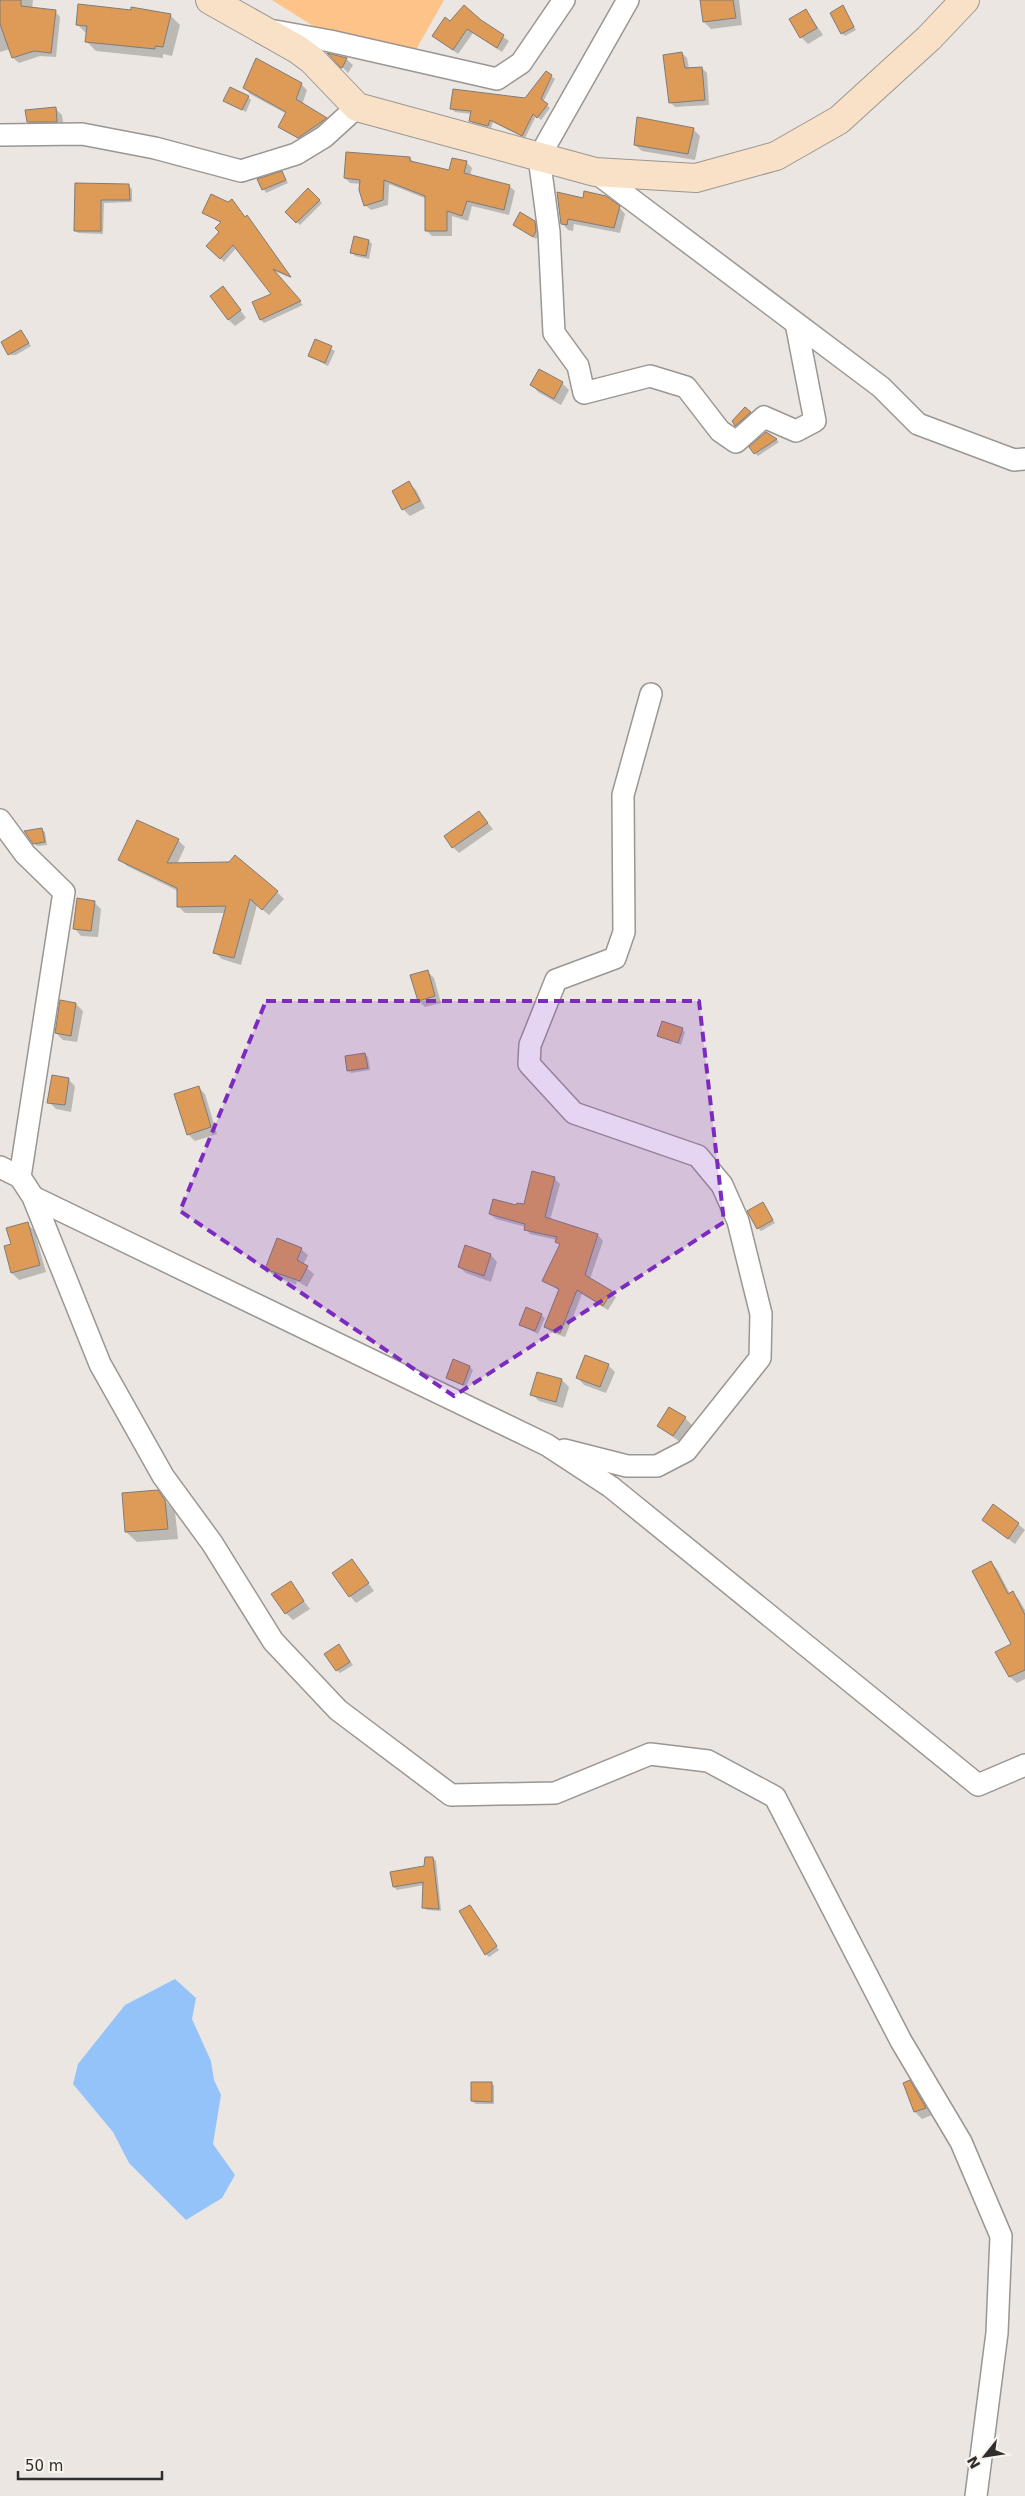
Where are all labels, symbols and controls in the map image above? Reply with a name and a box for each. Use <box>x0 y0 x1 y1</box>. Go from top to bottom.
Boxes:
north arrow <box>960 2431 1010 2481</box>
scale bar <box>18 2448 161 2480</box>
text: N <box>964 2453 984 2472</box>
text: 50 m <box>25 2457 63 2475</box>

